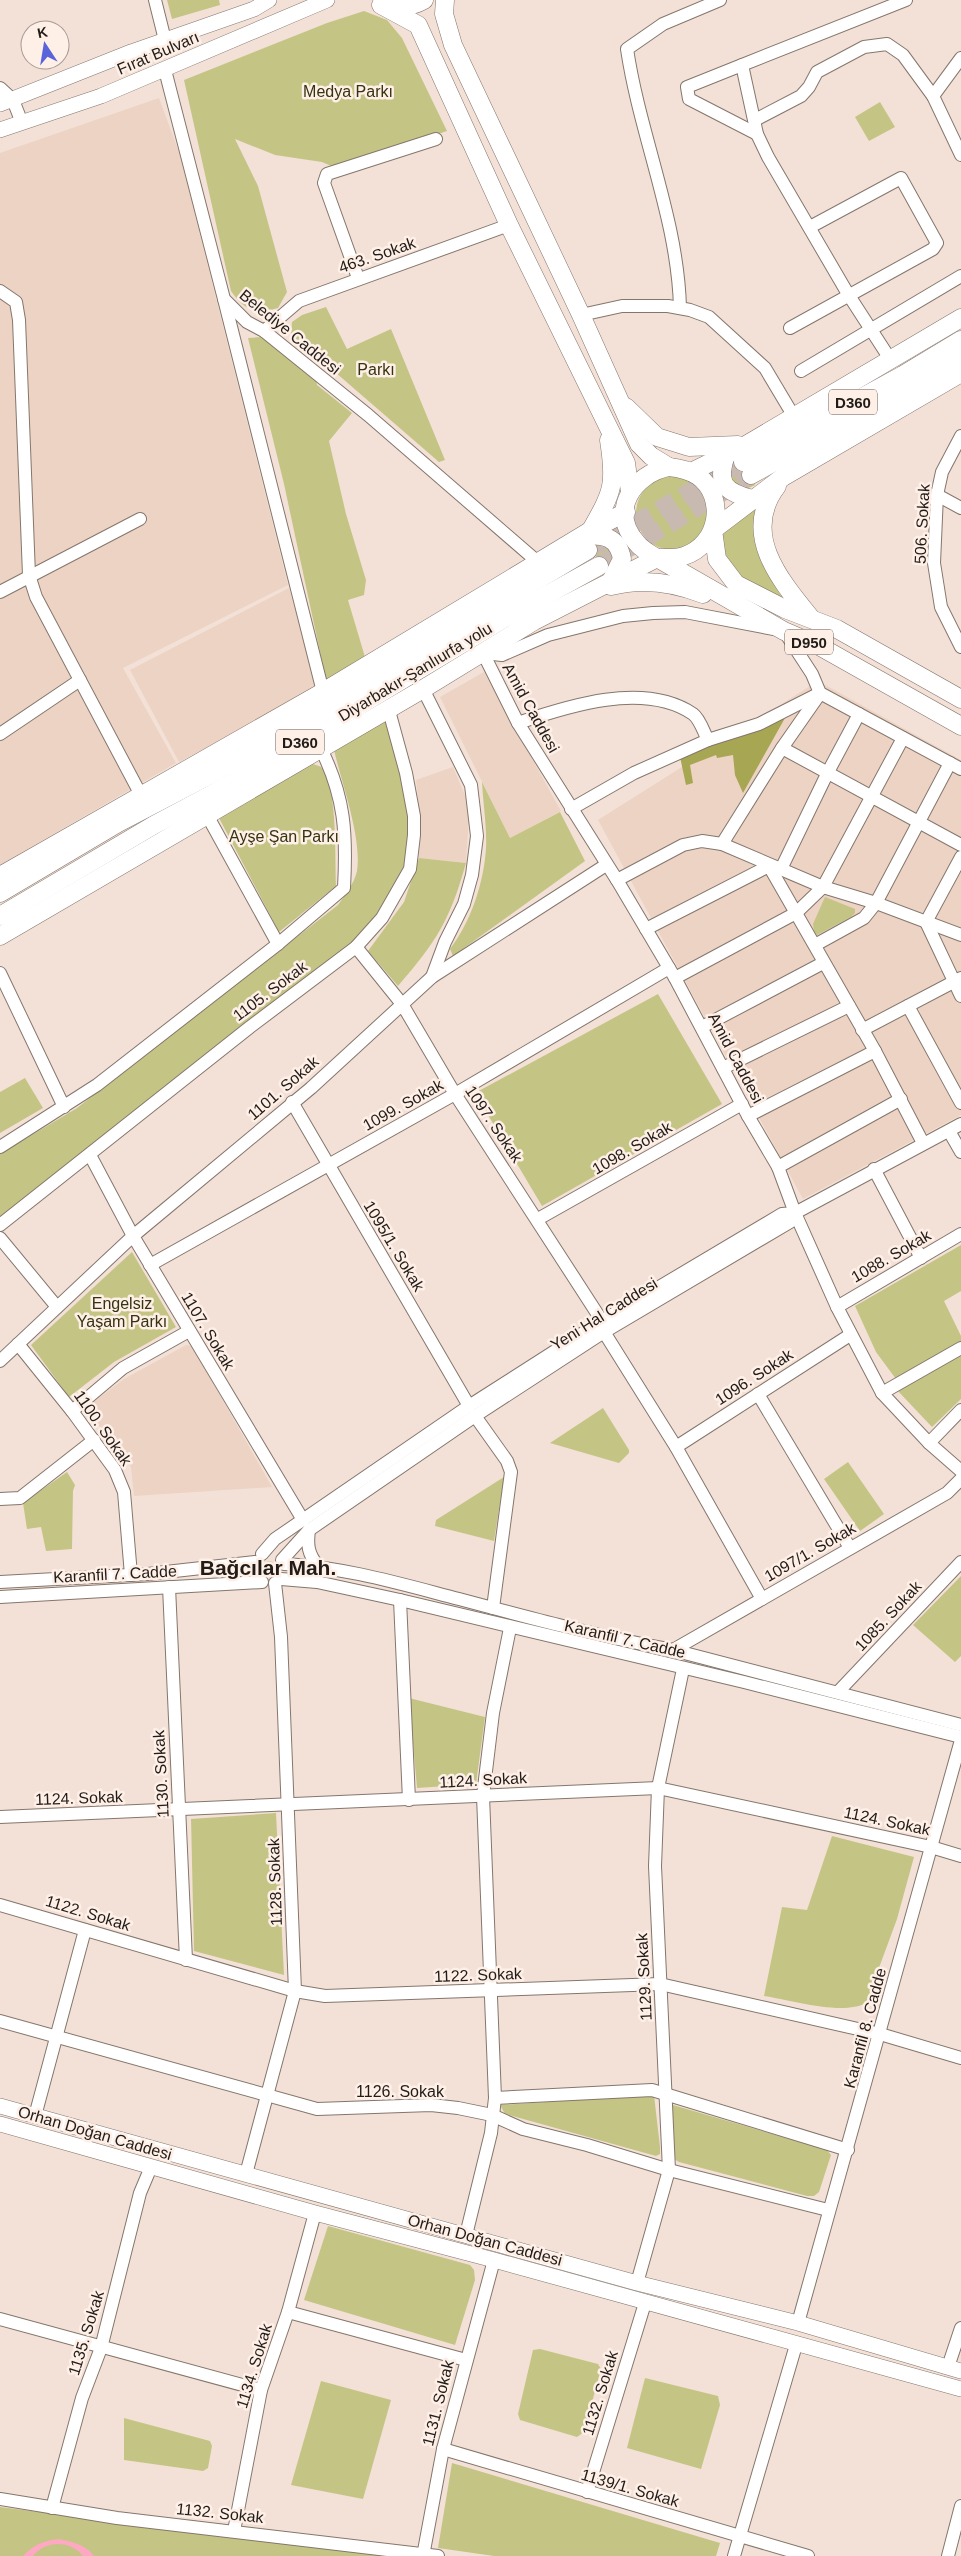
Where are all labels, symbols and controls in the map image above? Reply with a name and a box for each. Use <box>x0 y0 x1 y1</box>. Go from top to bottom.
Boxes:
north arrow <box>20 20 70 70</box>
text: K <box>36 23 49 41</box>
street label: Fırat Bulvarı <box>115 28 201 78</box>
park label: Medya Parkı <box>303 83 393 100</box>
street label: 463. Sokak <box>336 234 419 276</box>
street label: Belediye Caddesi <box>236 286 344 378</box>
park label: Parkı <box>357 361 395 378</box>
road number: D360 <box>829 390 877 414</box>
street label: 506. Sokak <box>911 483 933 564</box>
street label: Diyarbakır-Şanlıurfa yolu <box>335 619 495 725</box>
road number: D950 <box>785 630 833 654</box>
street label: Amid Caddesi <box>499 660 563 756</box>
road number: D360 <box>276 730 324 754</box>
park label: Ayşe Şan Parkı <box>229 828 339 845</box>
street label: 1105. Sokak <box>230 957 311 1024</box>
street label: Amid Caddesi <box>705 1010 767 1106</box>
street label: 1101. Sokak <box>244 1052 322 1123</box>
street label: 1099. Sokak <box>360 1076 447 1134</box>
street label: 1097. Sokak <box>462 1082 526 1166</box>
street label: 1098. Sokak <box>589 1118 676 1178</box>
street label: 1095/1. Sokak <box>360 1198 428 1295</box>
street label: 1088. Sokak <box>848 1226 935 1286</box>
street label: Yeni Hal Caddesi <box>548 1274 660 1354</box>
street label: 1107. Sokak <box>178 1289 238 1374</box>
park label: Engelsiz Yaşam Parkı <box>77 1295 167 1330</box>
street label: 1096. Sokak <box>712 1345 797 1408</box>
street label: 1100. Sokak <box>71 1387 136 1470</box>
street label: 1097/1. Sokak <box>761 1519 859 1585</box>
district label: Bağcılar Mah. <box>200 1556 336 1579</box>
street label: Karanfil 7. Cadde <box>53 1562 177 1586</box>
street label: 1085. Sokak <box>851 1577 925 1654</box>
street label: Karanfil 7. Cadde <box>563 1617 687 1661</box>
street label: 1130. Sokak <box>150 1729 172 1818</box>
street label: 1124. Sokak <box>439 1769 528 1791</box>
street label: 1124. Sokak <box>35 1788 124 1808</box>
street label: 1124. Sokak <box>842 1804 933 1839</box>
street label: 1128. Sokak <box>265 1837 285 1926</box>
street label: 1122. Sokak <box>44 1892 133 1934</box>
street label: 1129. Sokak <box>633 1932 655 2021</box>
street label: 1122. Sokak <box>434 1965 523 1985</box>
street label: Karanfil 8. Cadde <box>841 1966 889 2090</box>
street label: 1126. Sokak <box>356 2083 445 2100</box>
street label: Orhan Doğan Caddesi <box>16 2103 174 2163</box>
street label: Orhan Doğan Caddesi <box>406 2211 564 2269</box>
street label: 1135. Sokak <box>65 2288 107 2377</box>
street label: 1134. Sokak <box>233 2321 275 2410</box>
street label: 1132. Sokak <box>579 2348 621 2437</box>
street label: 1131. Sokak <box>419 2357 457 2448</box>
street label: 1139/1. Sokak <box>579 2466 682 2510</box>
street label: 1132. Sokak <box>175 2500 266 2526</box>

